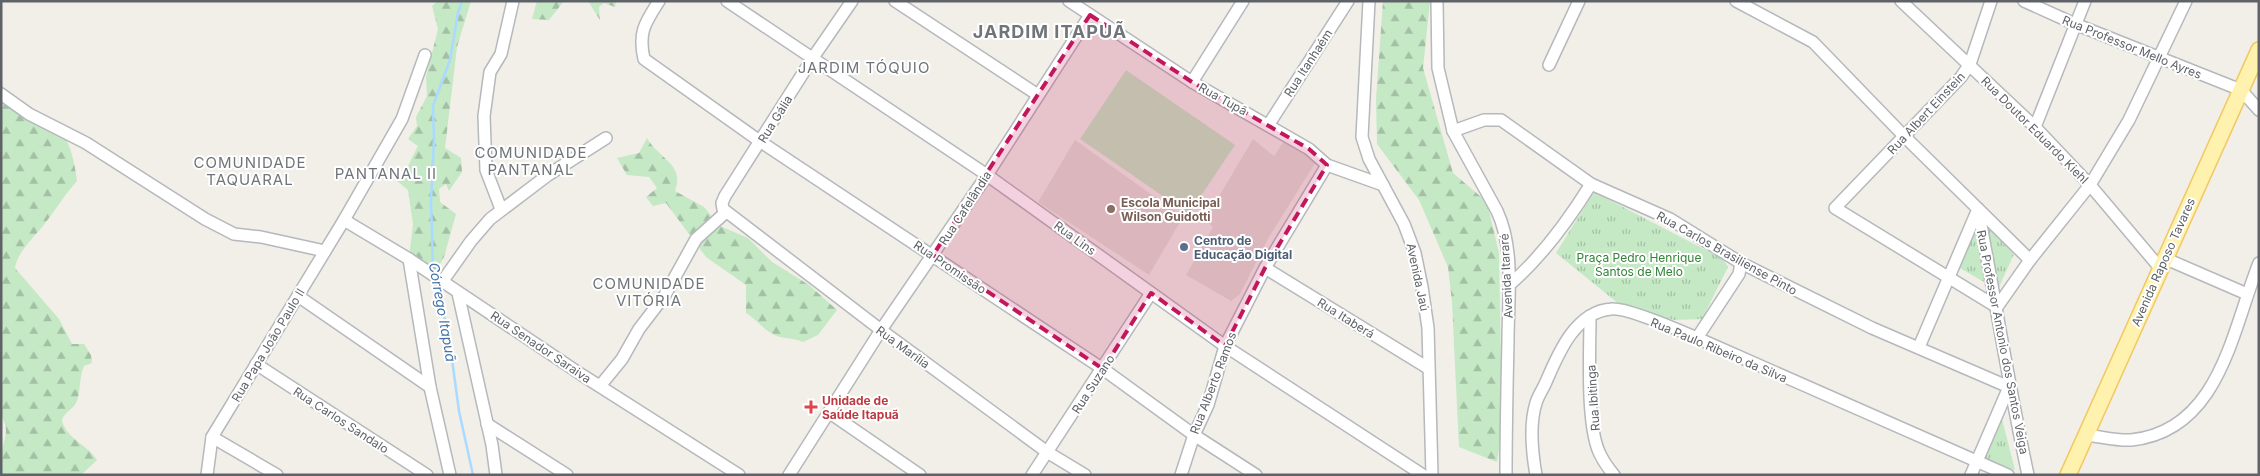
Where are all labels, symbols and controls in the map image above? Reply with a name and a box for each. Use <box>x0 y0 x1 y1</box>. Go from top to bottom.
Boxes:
street label: Rua Professor Mello Ayres <box>2060 12 2204 82</box>
district label: JARDIM ITAPUÃ <box>973 21 1127 42</box>
street label: Rua Itanhaém <box>1281 26 1335 100</box>
district label: JARDIM TÓQUIO <box>798 58 930 77</box>
street label: Rua Albert Einstein <box>1884 69 1968 157</box>
street label: Rua Doutor Eduardo Kiehl <box>1978 73 2092 187</box>
street label: Rua Tupã <box>1196 80 1250 118</box>
street label: Rua Gália <box>755 92 795 146</box>
district label: COMUNIDADE PANTANAL <box>475 143 587 179</box>
district label: COMUNIDADE TAQUARAL <box>194 153 306 189</box>
district label: PANTANAL II <box>335 164 437 183</box>
street label: Rua Cafelândia <box>935 168 995 248</box>
place label: Escola Municipal Wilson Guidotti <box>1121 195 1220 224</box>
street label: Avenida Raposo Tavares <box>2128 196 2198 328</box>
marker: Escola Municipal Wilson Guidotti <box>1105 203 1117 215</box>
street label: Rua Carlos Brasiliense Pinto <box>1654 208 1800 298</box>
street label: Rua Lins <box>1051 218 1099 258</box>
street label: Rua Professor Antonio dos Santos Veiga <box>1974 229 2032 455</box>
place label: Centro de Educação Digital <box>1194 233 1292 262</box>
street label: Avenida Itararé <box>1496 233 1516 319</box>
street label: Rua Promissão <box>911 237 989 297</box>
marker: Centro de Educação Digital <box>1178 241 1190 253</box>
street label: Avenida Jaú <box>1403 242 1433 312</box>
park label: Praça Pedro Henrique Santos de Melo <box>1577 250 1701 279</box>
water label: Córrego Itapuã <box>426 261 460 363</box>
district label: COMUNIDADE VITÓRIA <box>593 274 705 310</box>
street label: Rua Papa João Paulo II <box>228 286 308 404</box>
street label: Rua Itaberá <box>1315 295 1377 341</box>
street label: Rua Senador Saraiva <box>488 308 594 386</box>
street label: Rua Paulo Ribeiro da Silva <box>1648 314 1790 386</box>
street label: Rua Marília <box>873 323 933 371</box>
street label: Rua Alberto Ramos <box>1187 330 1239 436</box>
street label: Rua Suzano <box>1068 352 1118 416</box>
street label: Rua Ibitinga <box>1583 364 1603 432</box>
street label: Rua Carlos Sandalo <box>291 384 391 456</box>
place label: Unidade de Saúde Itapuã <box>822 393 899 422</box>
marker: Unidade de Saúde Itapuã <box>804 400 818 414</box>

